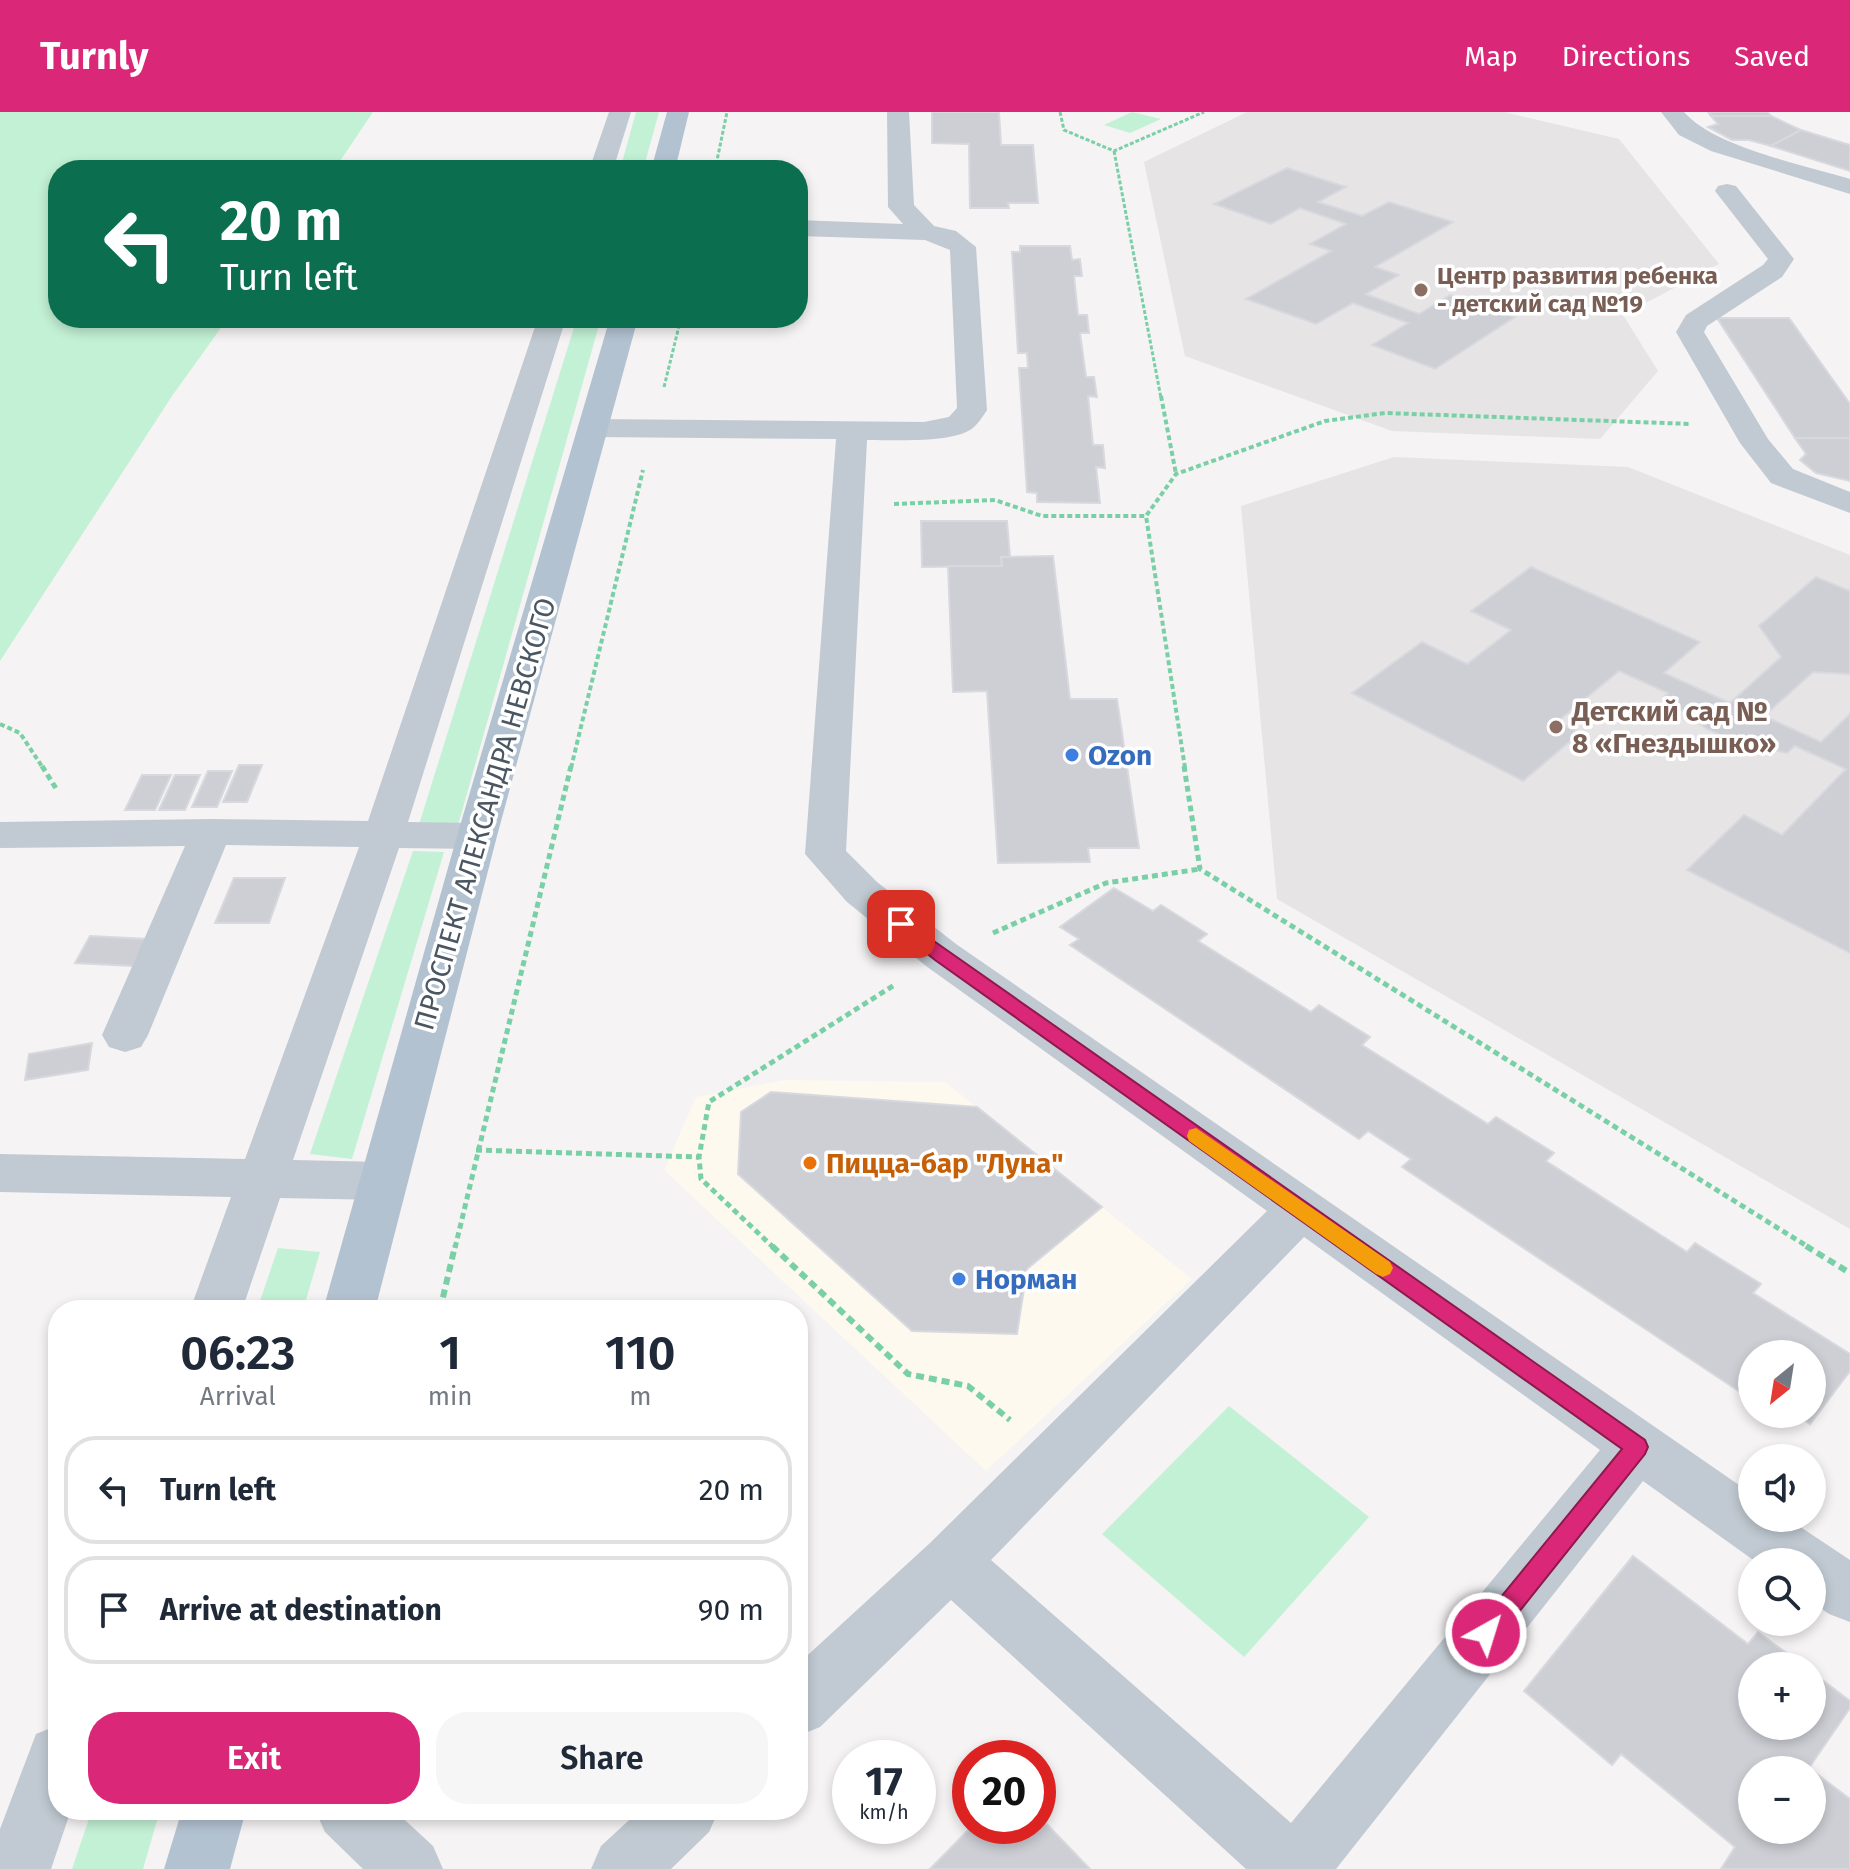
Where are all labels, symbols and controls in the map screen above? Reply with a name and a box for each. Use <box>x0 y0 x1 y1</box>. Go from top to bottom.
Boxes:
text: Turnly <box>40 33 149 79</box>
text: Map <box>1464 40 1518 73</box>
text: Directions <box>1562 40 1690 73</box>
text: Saved <box>1734 40 1810 73</box>
text: 20 m <box>220 188 342 255</box>
icon: left <box>88 192 192 296</box>
text: Turn left <box>220 256 358 300</box>
place label: Центр развития ребенка - детский сад №19 <box>1437 262 1718 318</box>
marker: Центр развития ребенка - детский сад №19 <box>1412 281 1430 299</box>
street label: ПРОСПЕКТ АЛЕКСАНДРА НЕВСКОГО <box>407 594 563 1034</box>
place label: Детский сад № 8 «Гнездышко» <box>1571 695 1776 760</box>
marker: Детский сад № 8 «Гнездышко» <box>1547 718 1565 736</box>
place label: Ozon <box>1088 739 1152 772</box>
marker: Ozon <box>1063 746 1081 764</box>
pin <box>867 890 935 958</box>
icon: arrive <box>879 902 923 946</box>
place label: Пицца-бар "Луна" <box>826 1147 1063 1180</box>
marker: Пицца-бар "Луна" <box>801 1154 819 1172</box>
place label: Норман <box>975 1263 1077 1296</box>
marker: Норман <box>950 1270 968 1288</box>
text: 06:23 <box>180 1324 295 1382</box>
text: 1 <box>439 1324 461 1382</box>
text: 110 <box>605 1324 676 1382</box>
north arrow <box>1738 1340 1826 1428</box>
map controls <box>1738 1340 1826 1844</box>
text: Arrival <box>200 1381 276 1412</box>
text: min <box>428 1381 473 1412</box>
text: m <box>629 1381 651 1412</box>
button: sound <box>1738 1444 1826 1532</box>
icon: left <box>92 1468 136 1512</box>
text: Turn left <box>160 1472 276 1508</box>
text: 20 m <box>699 1472 764 1508</box>
button: search <box>1738 1548 1826 1636</box>
icon: arrive <box>92 1588 136 1632</box>
position arrow <box>1444 1591 1528 1675</box>
text: Arrive at destination <box>160 1592 442 1628</box>
text: 90 m <box>698 1592 764 1628</box>
button: + <box>1738 1652 1826 1740</box>
button: Exit <box>88 1712 420 1804</box>
button: Share <box>436 1712 768 1804</box>
speed limit sign: 20 <box>952 1740 1056 1844</box>
button: − <box>1738 1756 1826 1844</box>
text: 17 <box>865 1758 903 1806</box>
text: km/h <box>859 1800 909 1824</box>

